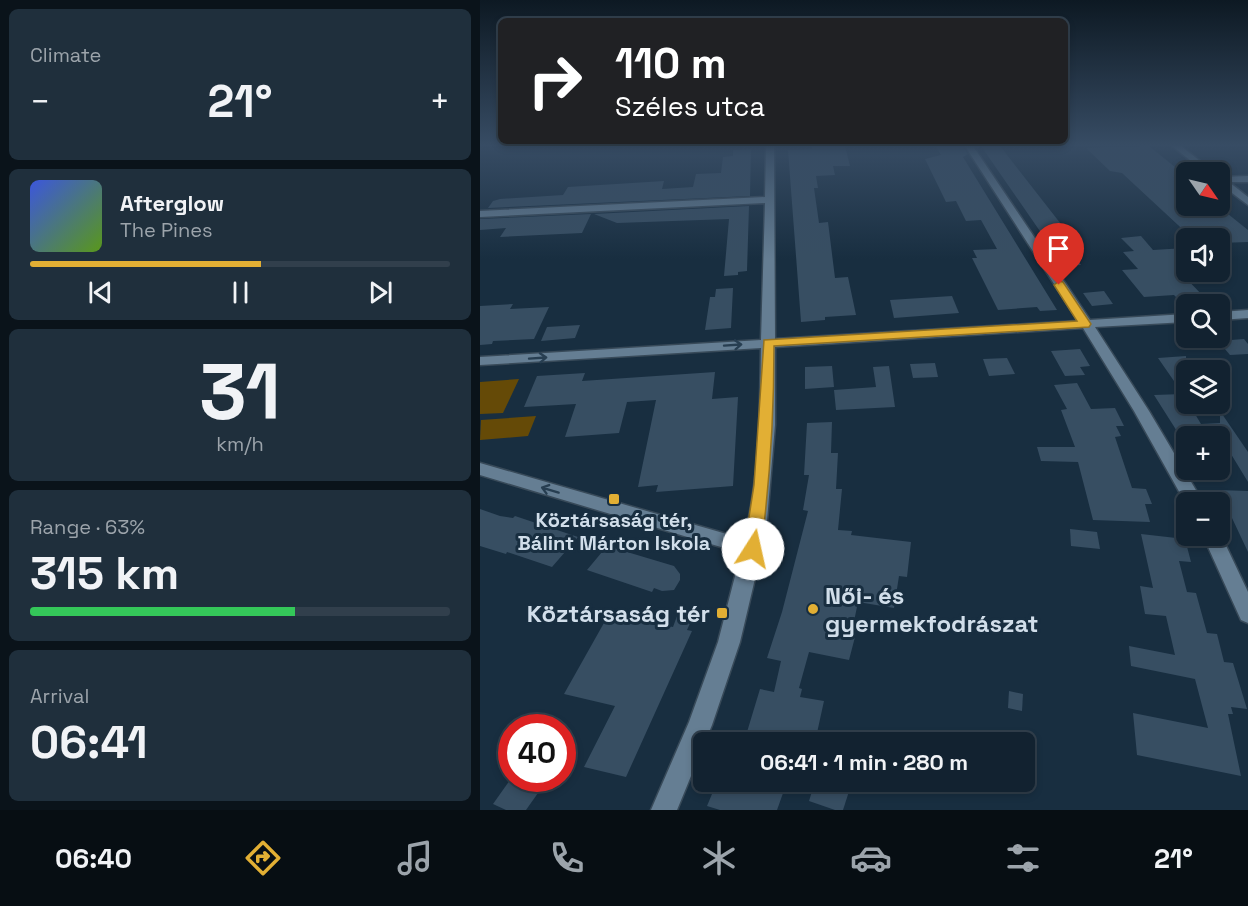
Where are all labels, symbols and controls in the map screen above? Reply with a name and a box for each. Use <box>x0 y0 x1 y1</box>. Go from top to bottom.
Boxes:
text: 110 m <box>615 37 727 90</box>
text: Climate <box>30 42 101 68</box>
icon: right <box>516 42 594 120</box>
text: 21° <box>208 73 272 130</box>
text: − <box>30 81 50 123</box>
text: + <box>430 81 450 123</box>
text: Széles utca <box>615 89 765 124</box>
north arrow <box>1176 162 1230 216</box>
map controls <box>1176 162 1230 546</box>
text: Afterglow <box>120 189 224 217</box>
text: The Pines <box>120 217 213 243</box>
pin <box>1033 223 1084 285</box>
button: sound <box>1176 228 1230 282</box>
icon: arrive <box>1042 232 1075 265</box>
icon: previous <box>84 276 117 309</box>
icon: pause <box>224 276 257 309</box>
icon: next <box>364 276 397 309</box>
button: search <box>1176 294 1230 348</box>
one-way arrow <box>722 339 742 350</box>
text: 31 <box>199 342 281 442</box>
one-way arrow <box>528 352 548 363</box>
button: layers <box>1176 360 1230 414</box>
button: + <box>1176 426 1230 480</box>
text: km/h <box>216 431 264 457</box>
one-way arrow <box>541 484 560 495</box>
marker: Köztársaság tér, Bálint Márton Iskola <box>607 492 621 506</box>
button: − <box>1176 492 1230 546</box>
place label: Köztársaság tér, Bálint Márton Iskola <box>518 507 711 556</box>
text: Range · 63% <box>30 514 145 540</box>
position arrow <box>721 517 785 581</box>
text: 315 km <box>30 545 179 602</box>
place label: Női- és gyermekfodrászat <box>825 580 1038 639</box>
place label: Köztársaság tér <box>527 598 710 629</box>
marker: Női- és gyermekfodrászat <box>806 602 820 616</box>
marker: Köztársaság tér <box>715 606 729 620</box>
text: Arrival <box>30 683 89 709</box>
text: 06:41 <box>30 714 148 771</box>
speed limit sign: 40 <box>498 714 576 792</box>
text: 06:41 · 1 min · 280 m <box>760 748 968 776</box>
icon: directions <box>242 837 284 879</box>
icon: music <box>394 837 436 879</box>
icon: phone <box>546 837 588 879</box>
icon: climate <box>698 837 740 879</box>
icon: car <box>850 837 892 879</box>
icon: filters <box>1002 837 1044 879</box>
text: 06:40 <box>55 841 132 876</box>
text: 21° <box>1154 841 1193 876</box>

